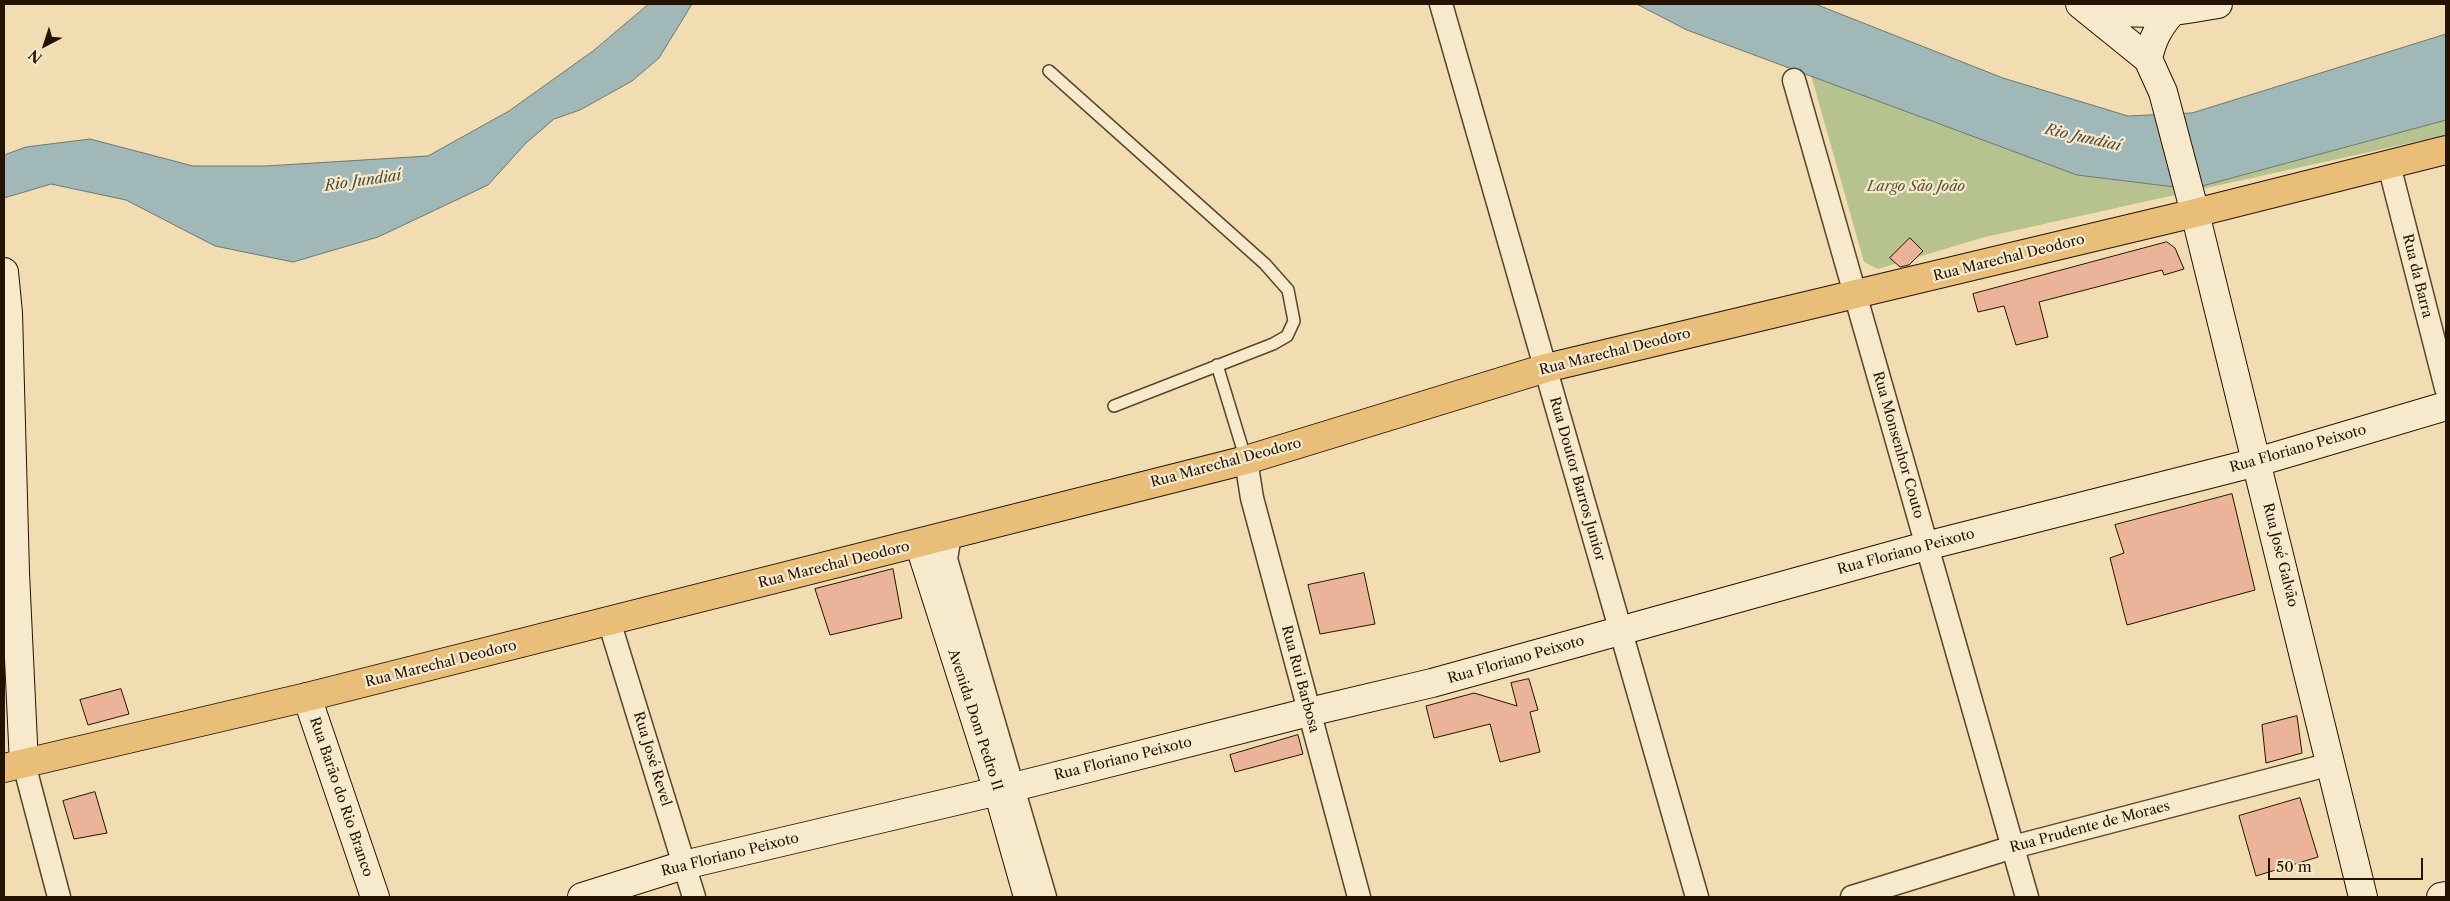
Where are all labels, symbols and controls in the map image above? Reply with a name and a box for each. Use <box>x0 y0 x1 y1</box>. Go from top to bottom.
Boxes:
north arrow <box>20 20 70 70</box>
text: N <box>25 46 46 67</box>
water label: Rio Jundiaí <box>2043 121 2123 155</box>
water label: Rio Jundiaí <box>323 167 403 195</box>
park label: Largo São João <box>1867 179 1965 195</box>
street label: Rua Marechal Deodoro <box>1932 231 2086 285</box>
street label: Rua da Barra <box>2398 232 2436 320</box>
street label: Rua Marechal Deodoro <box>1538 325 1692 379</box>
street label: Rua Monsenhor Couto <box>1869 369 1927 521</box>
street label: Rua Doutor Barros Junior <box>1546 395 1608 563</box>
street label: Rua Floriano Peixoto <box>2228 421 2368 477</box>
street label: Rua Marechal Deodoro <box>1149 435 1303 491</box>
street label: Rua José Galvão <box>2259 501 2301 609</box>
street label: Rua Floriano Peixoto <box>1836 526 1976 578</box>
street label: Rua Marechal Deodoro <box>757 538 911 592</box>
street label: Rua Rui Barbosa <box>1278 624 1322 734</box>
street label: Rua Floriano Peixoto <box>1446 632 1586 688</box>
street label: Rua Marechal Deodoro <box>364 637 518 691</box>
street label: Avenida Dom Pedro II <box>944 647 1006 793</box>
street label: Rua José Revel <box>630 710 674 808</box>
street label: Rua Barão do Rio Branco <box>306 715 376 879</box>
street label: Rua Floriano Peixoto <box>1052 734 1194 784</box>
street label: Rua Prudente de Moraes <box>2008 798 2172 856</box>
street label: Rua Floriano Peixoto <box>659 830 801 880</box>
scale bar <box>2270 848 2425 880</box>
text: 50 m <box>2276 857 2312 876</box>

